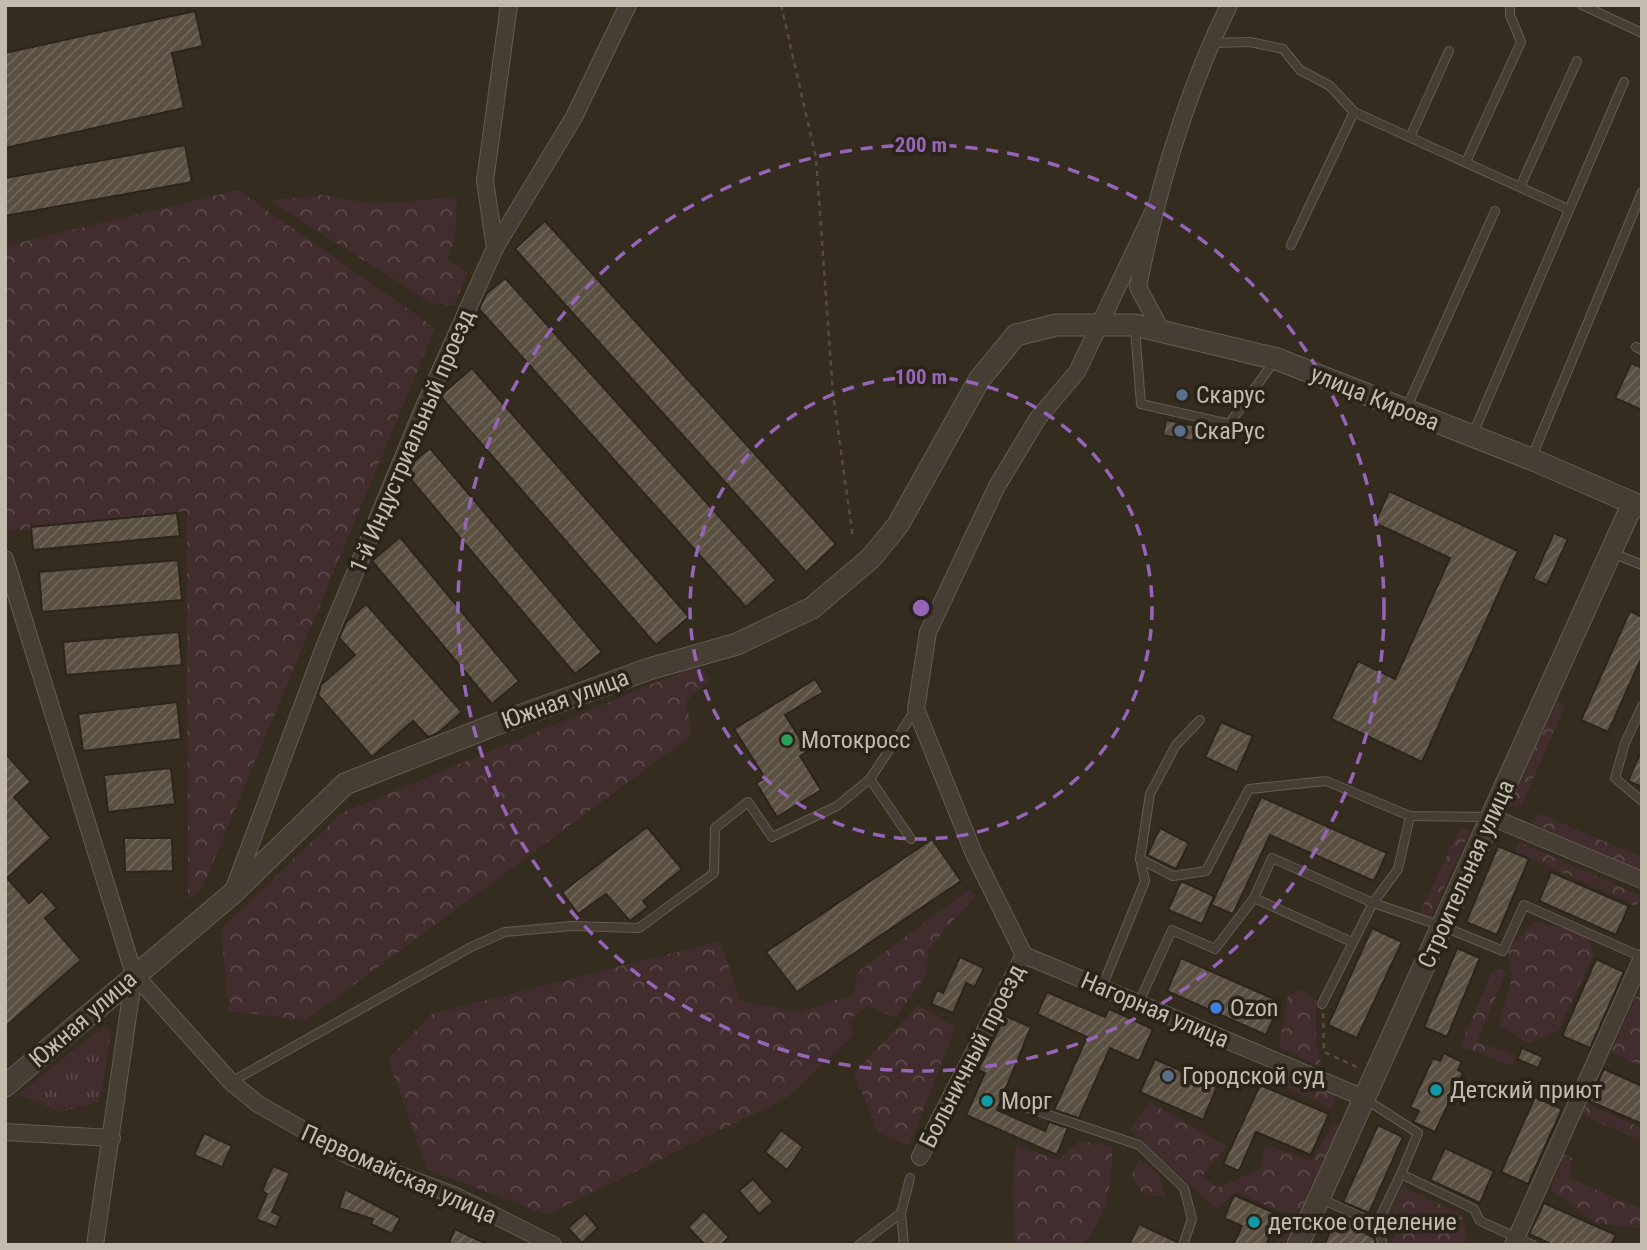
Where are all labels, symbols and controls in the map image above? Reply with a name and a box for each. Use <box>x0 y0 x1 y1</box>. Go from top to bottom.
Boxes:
text: 200 m <box>895 133 947 157</box>
street label: 1-й Индустриальный проезд <box>344 305 480 577</box>
street label: улица Кирова <box>1306 359 1444 437</box>
text: 100 m <box>895 365 947 389</box>
place label: Скарус <box>1196 381 1265 409</box>
marker: Скарус <box>1174 387 1190 403</box>
place label: СкаРус <box>1194 417 1265 445</box>
marker: СкаРус <box>1172 423 1188 439</box>
centre of rings <box>909 596 933 620</box>
street label: Южная улица <box>498 663 632 735</box>
place label: Мотокросс <box>801 726 910 754</box>
marker: Мотокросс <box>779 732 795 748</box>
street label: Строительная улица <box>1412 776 1520 972</box>
street label: Больничный проезд <box>914 960 1030 1152</box>
street label: Южная улица <box>24 965 142 1073</box>
street label: Нагорная улица <box>1077 966 1233 1054</box>
place label: Ozon <box>1230 994 1278 1022</box>
marker: Ozon <box>1208 1000 1224 1016</box>
place label: Городской суд <box>1182 1062 1325 1090</box>
marker: Городской суд <box>1160 1068 1176 1084</box>
place label: Детский приют <box>1450 1076 1602 1104</box>
marker: Детский приют <box>1428 1082 1444 1098</box>
place label: Морг <box>1001 1087 1052 1115</box>
marker: Морг <box>979 1093 995 1109</box>
street label: Первомайская улица <box>297 1118 501 1230</box>
place label: детское отделение <box>1268 1208 1457 1236</box>
marker: детское отделение <box>1246 1214 1262 1230</box>

